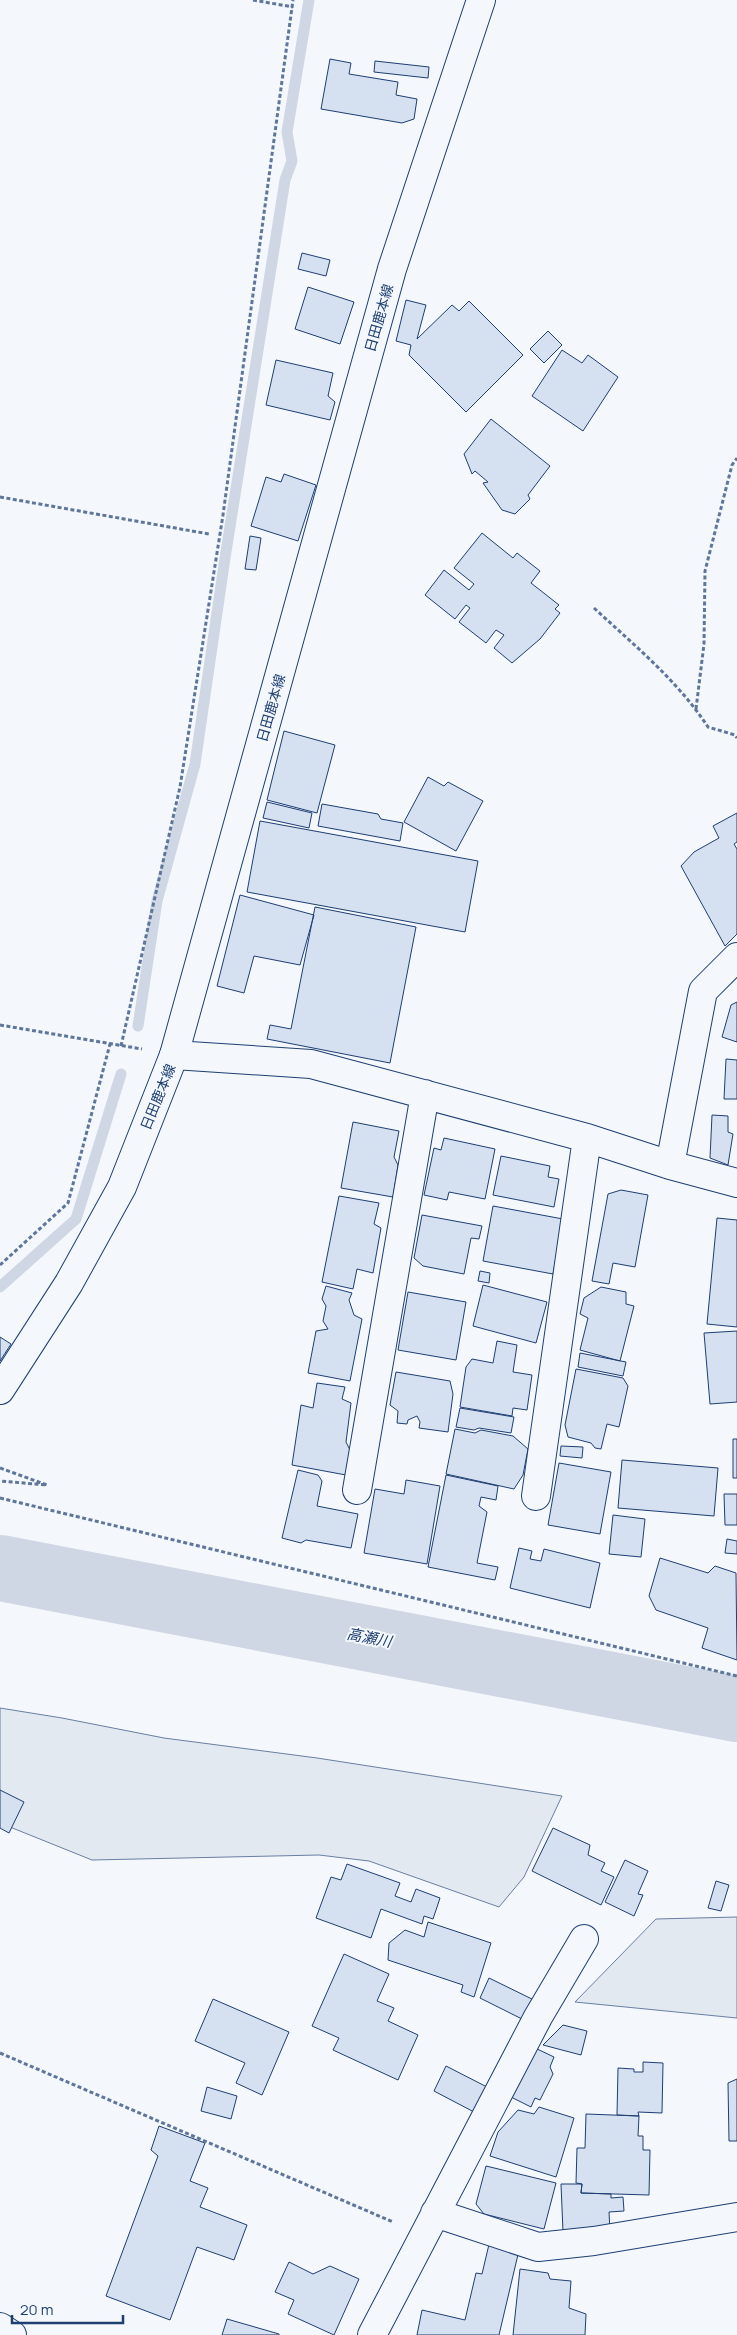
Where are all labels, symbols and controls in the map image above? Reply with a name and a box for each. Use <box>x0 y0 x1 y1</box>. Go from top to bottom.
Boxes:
street label: 日田鹿本線 <box>360 282 397 354</box>
street label: 日田鹿本線 <box>252 672 289 744</box>
street label: 日田鹿本線 <box>136 1061 179 1133</box>
water label: 高瀬川 <box>345 1623 395 1652</box>
scale bar <box>12 2292 124 2324</box>
text: 20 m <box>20 2299 53 2320</box>

